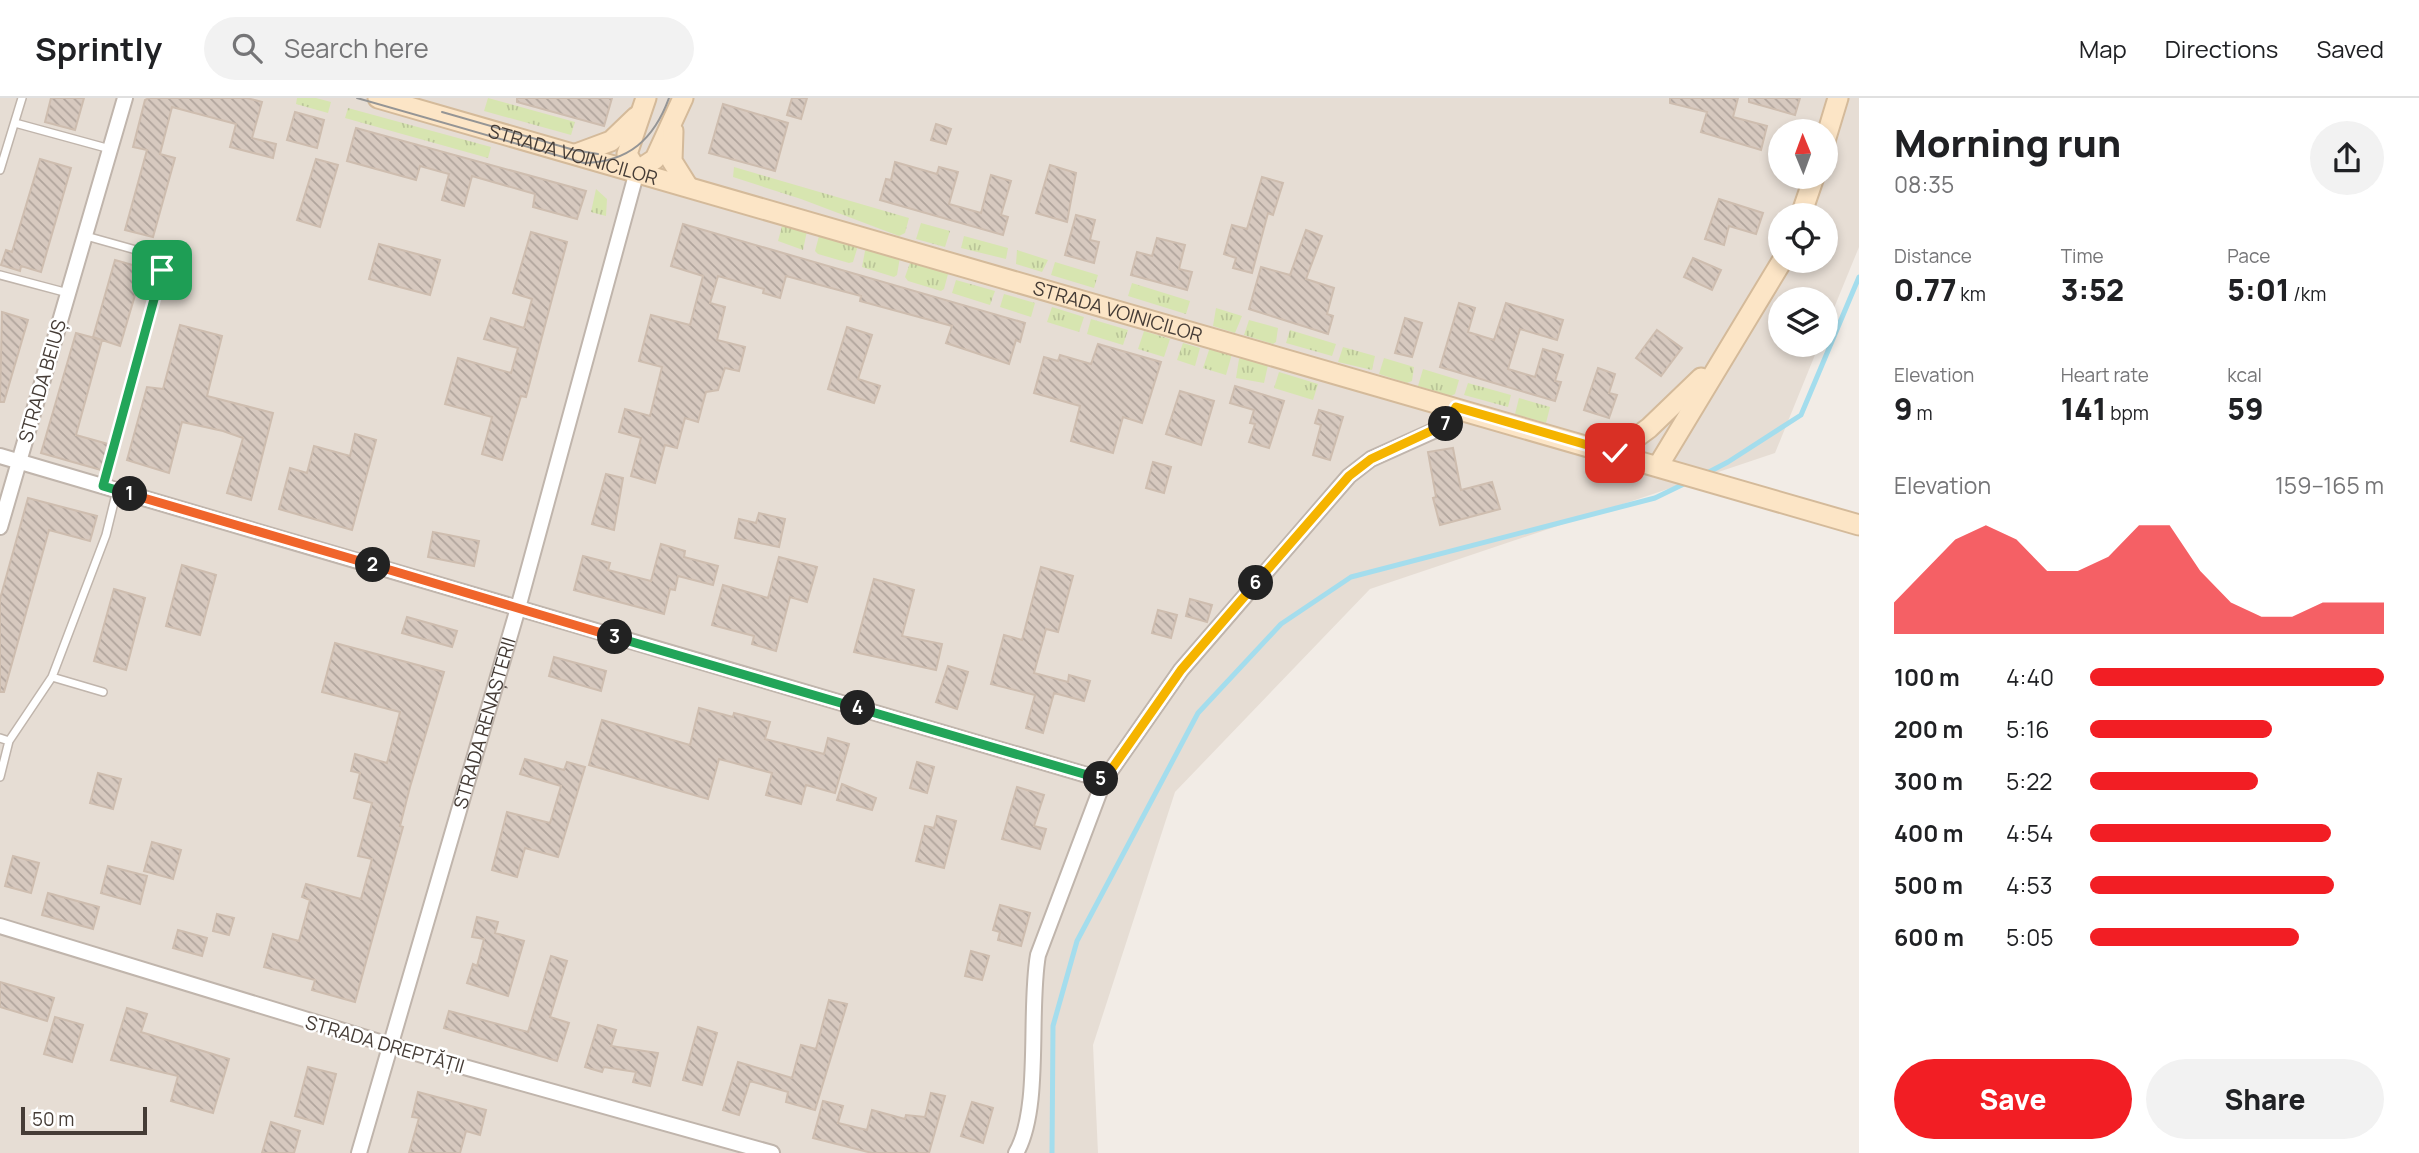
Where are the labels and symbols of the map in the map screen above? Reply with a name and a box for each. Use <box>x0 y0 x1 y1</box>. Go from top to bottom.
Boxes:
street label: STRADA VOINICILOR <box>485 117 661 191</box>
north arrow <box>1768 119 1838 189</box>
pin <box>132 240 192 300</box>
street label: STRADA VOINICILOR <box>1030 275 1206 348</box>
street label: STRADA BEIUȘ <box>12 316 72 445</box>
pin: 7 <box>1428 406 1464 442</box>
pin <box>1585 423 1645 483</box>
pin: 1 <box>113 476 148 512</box>
pin: 2 <box>356 547 390 582</box>
pin: 6 <box>1238 566 1274 601</box>
pin: 3 <box>598 620 632 654</box>
street label: STRADA RENAȘTERII <box>447 634 522 812</box>
pin: 4 <box>840 690 876 726</box>
pin: 5 <box>1084 762 1118 796</box>
street label: STRADA DREPTĂȚII <box>302 1009 468 1079</box>
scale bar <box>21 1104 147 1136</box>

